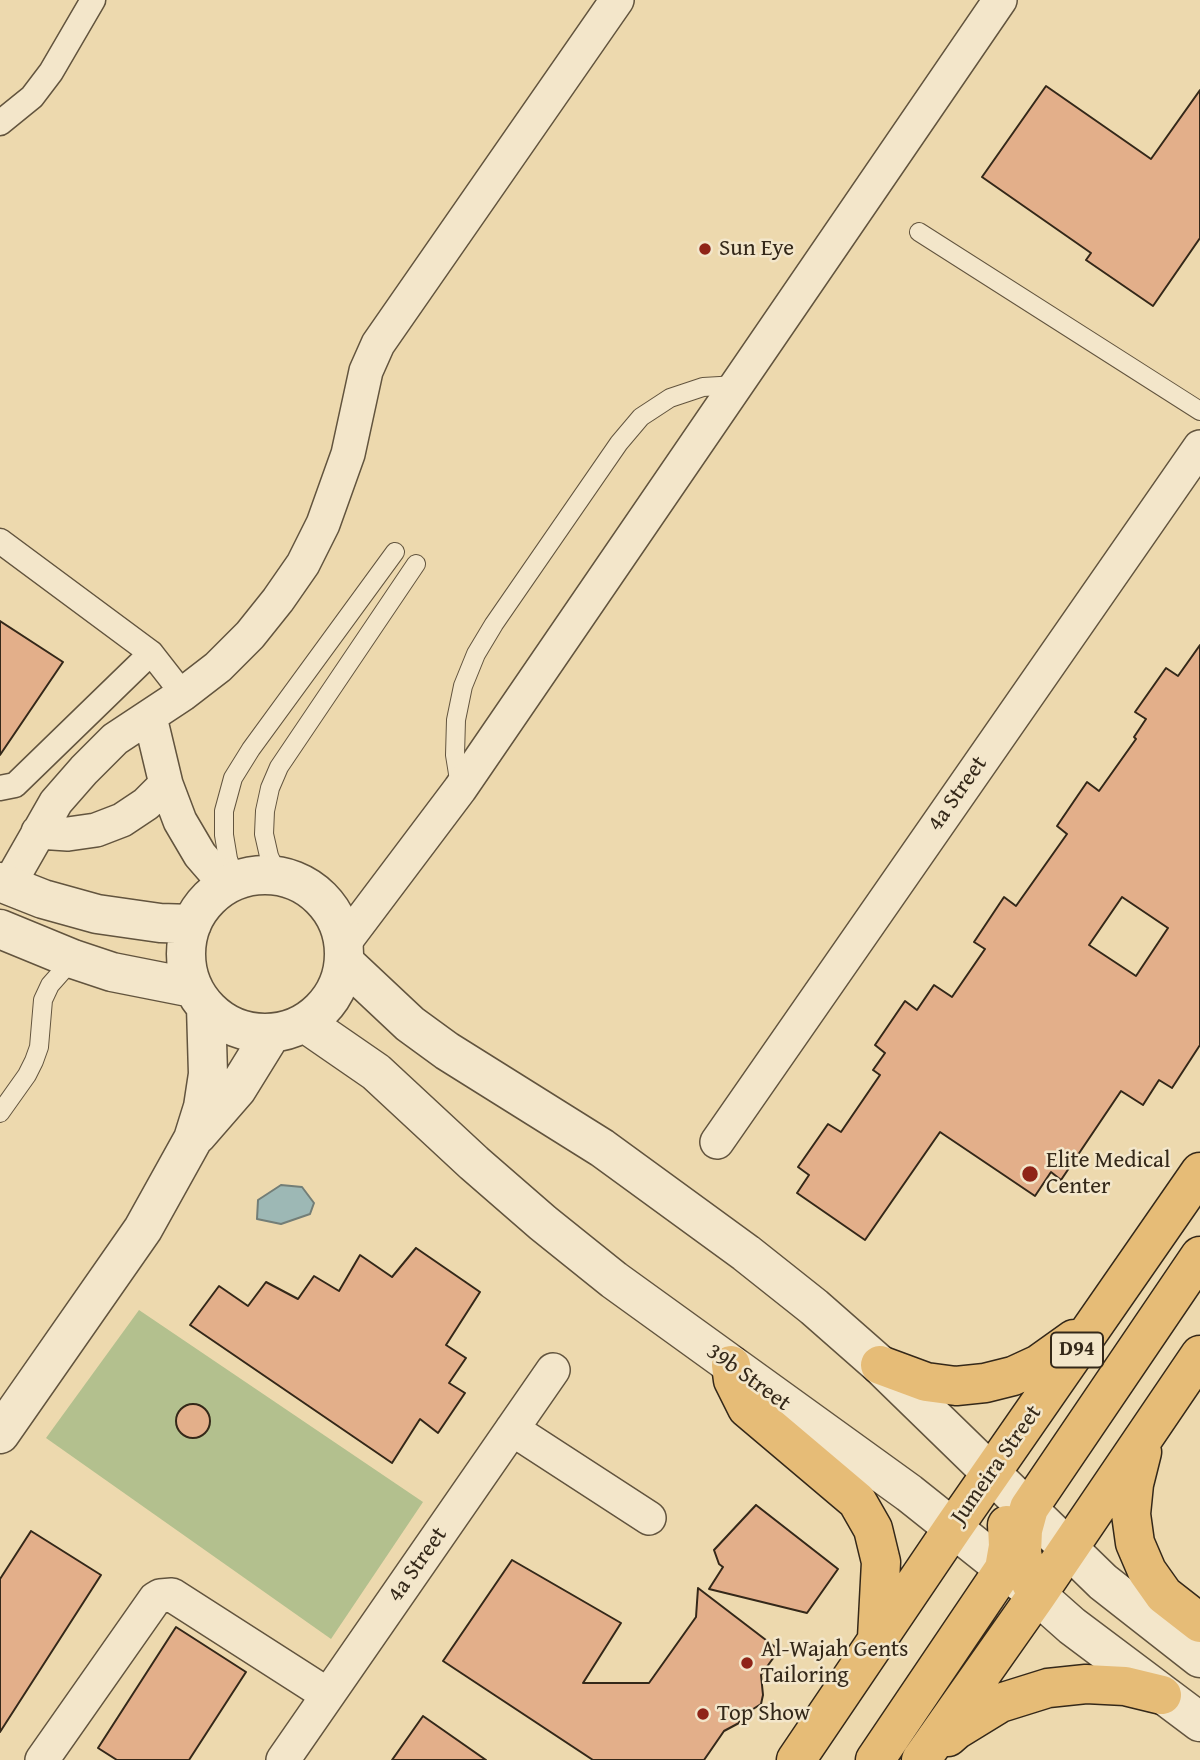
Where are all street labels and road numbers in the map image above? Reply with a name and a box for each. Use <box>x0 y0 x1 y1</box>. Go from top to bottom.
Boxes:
street label: 4a Street <box>922 751 994 837</box>
road number: D94 <box>1051 1332 1103 1368</box>
street label: 39b Street <box>701 1338 795 1418</box>
street label: Jumeira Street <box>946 1400 1048 1530</box>
street label: 4a Street <box>382 1522 454 1608</box>

